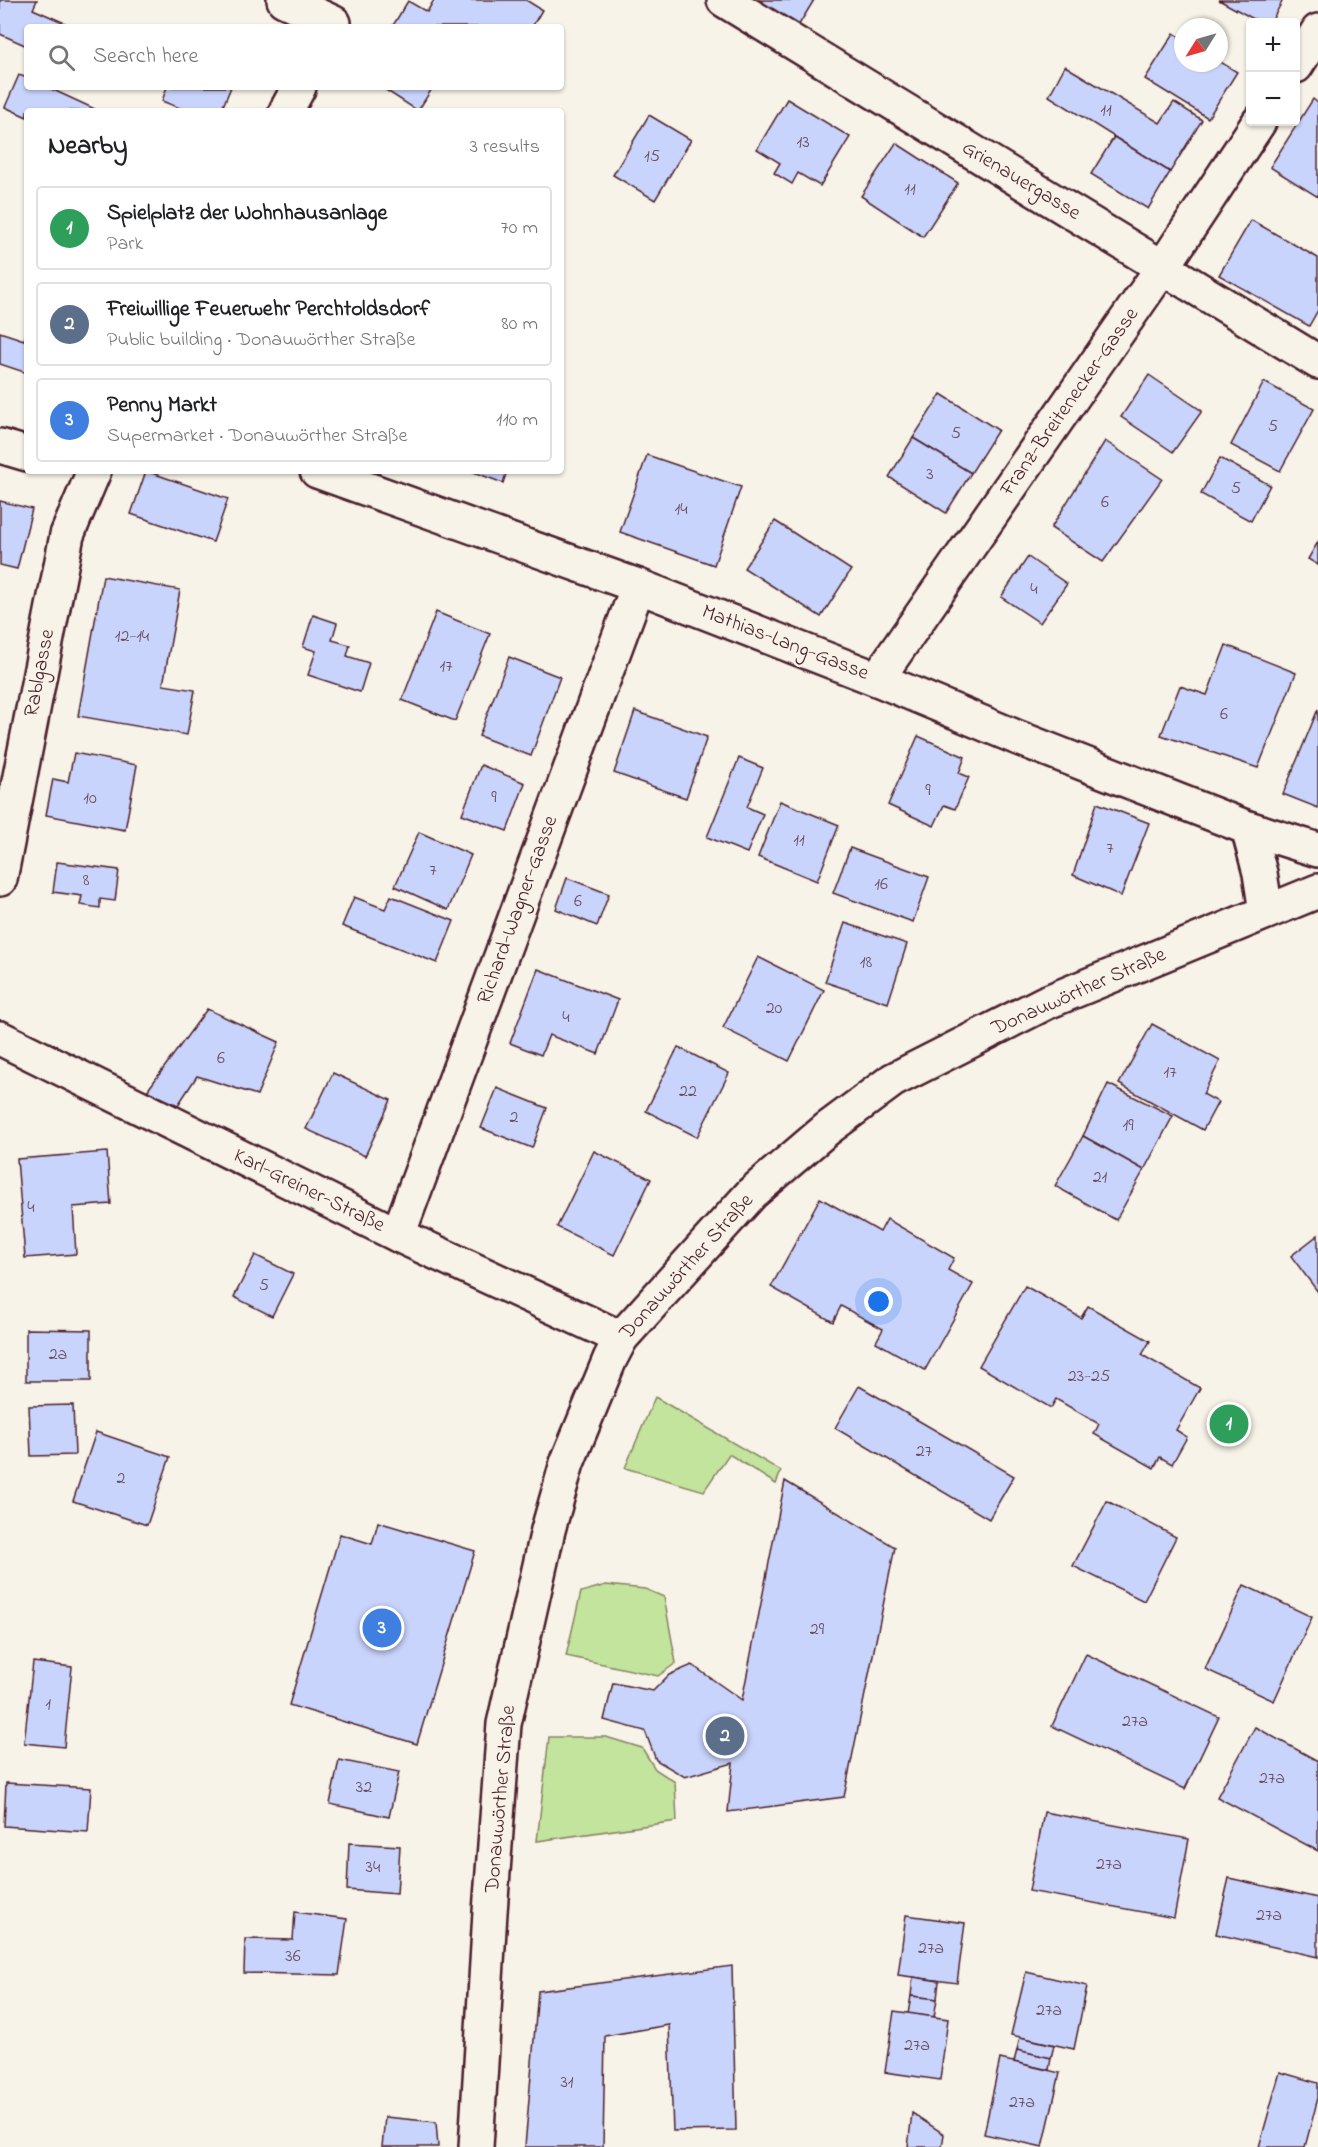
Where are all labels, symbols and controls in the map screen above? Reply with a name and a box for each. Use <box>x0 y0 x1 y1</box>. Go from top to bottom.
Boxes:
north arrow <box>1174 18 1228 72</box>
map controls <box>1246 18 1300 126</box>
button: + <box>1246 18 1300 72</box>
search box <box>24 24 564 90</box>
icon: search <box>45 41 78 74</box>
text: Search here <box>93 41 198 73</box>
button: − <box>1246 72 1300 126</box>
house number: 11 <box>1100 98 1112 124</box>
text: Nearby <box>48 128 127 166</box>
house number: 13 <box>796 130 810 156</box>
text: 3 results <box>470 133 540 162</box>
street label: Grienauergasse <box>955 134 1087 230</box>
house number: 15 <box>644 144 660 170</box>
house number: 11 <box>904 177 916 203</box>
text: Spielplatz der Wohnhausanlage <box>107 198 387 230</box>
text: 1 <box>66 214 73 243</box>
text: 70 m <box>501 214 538 243</box>
text: Park <box>107 230 143 259</box>
text: Freiwillige Feuerwehr Perchtoldsdorf <box>107 294 430 326</box>
street label: Franz-Breitenecker-Gasse <box>993 301 1147 503</box>
text: 2 <box>65 310 74 339</box>
text: 80 m <box>501 310 538 339</box>
text: Public building · Donauwörther Straße <box>107 326 415 355</box>
text: Penny Markt <box>107 390 217 422</box>
text: 3 <box>65 406 74 435</box>
text: 110 m <box>496 406 538 435</box>
house number: 5 <box>1268 414 1278 440</box>
house number: 5 <box>951 421 961 447</box>
text: Supermarket · Donauwörther Straße <box>107 422 407 451</box>
house number: 3 <box>926 462 934 488</box>
house number: 5 <box>1231 476 1241 502</box>
house number: 6 <box>1101 490 1109 516</box>
house number: 14 <box>674 497 688 523</box>
house number: 4 <box>1030 577 1038 603</box>
street label: Mathias-Lang-Gasse <box>696 597 873 691</box>
house number: 12-14 <box>115 624 150 650</box>
street label: Rablgasse <box>17 626 65 720</box>
house number: 17 <box>439 654 453 680</box>
house number: 6 <box>1220 702 1228 728</box>
house number: 9 <box>925 778 931 804</box>
house number: 9 <box>491 785 497 811</box>
house number: 10 <box>83 786 97 812</box>
street label: Richard-Wagner-Gasse <box>470 811 568 1009</box>
house number: 11 <box>793 828 805 854</box>
house number: 7 <box>1106 836 1114 862</box>
house number: 7 <box>429 858 437 884</box>
house number: 8 <box>83 868 90 894</box>
house number: 16 <box>874 872 888 898</box>
house number: 6 <box>574 889 582 915</box>
street label: Donauwörther Straße <box>986 940 1171 1044</box>
house number: 18 <box>860 950 872 976</box>
house number: 20 <box>766 996 783 1022</box>
house number: 4 <box>562 1005 570 1031</box>
house number: 6 <box>217 1046 225 1072</box>
house number: 17 <box>1163 1060 1177 1086</box>
house number: 22 <box>679 1079 697 1105</box>
house number: 2 <box>510 1105 519 1131</box>
house number: 19 <box>1122 1113 1134 1139</box>
street label: Karl-Greiner-Straße <box>228 1141 390 1241</box>
house number: 21 <box>1093 1165 1108 1191</box>
street label: Donauwörther Straße <box>612 1187 761 1348</box>
house number: 4 <box>27 1195 35 1221</box>
house number: 5 <box>259 1273 269 1299</box>
your location <box>864 1287 893 1316</box>
house number: 2a <box>49 1342 67 1368</box>
house number: 23-25 <box>1068 1364 1110 1390</box>
pin: 1 <box>1210 1402 1248 1446</box>
house number: 27 <box>916 1439 933 1465</box>
house number: 2 <box>117 1466 126 1492</box>
pin: 3 <box>362 1606 401 1650</box>
house number: 29 <box>810 1617 825 1643</box>
house number: 1 <box>45 1692 51 1718</box>
street label: Donauwörther Straße <box>478 1703 524 1895</box>
house number: 27a <box>1122 1709 1148 1735</box>
pin: 2 <box>706 1714 744 1758</box>
house number: 27a <box>1259 1766 1285 1792</box>
house number: 32 <box>356 1775 372 1801</box>
house number: 27a <box>1096 1852 1122 1878</box>
house number: 34 <box>366 1855 381 1881</box>
house number: 27a <box>1256 1903 1282 1929</box>
house number: 27a <box>918 1936 944 1962</box>
house number: 36 <box>285 1944 301 1970</box>
house number: 27a <box>1036 1998 1062 2024</box>
house number: 27a <box>904 2033 930 2059</box>
house number: 31 <box>560 2070 574 2096</box>
house number: 27a <box>1009 2090 1035 2116</box>

